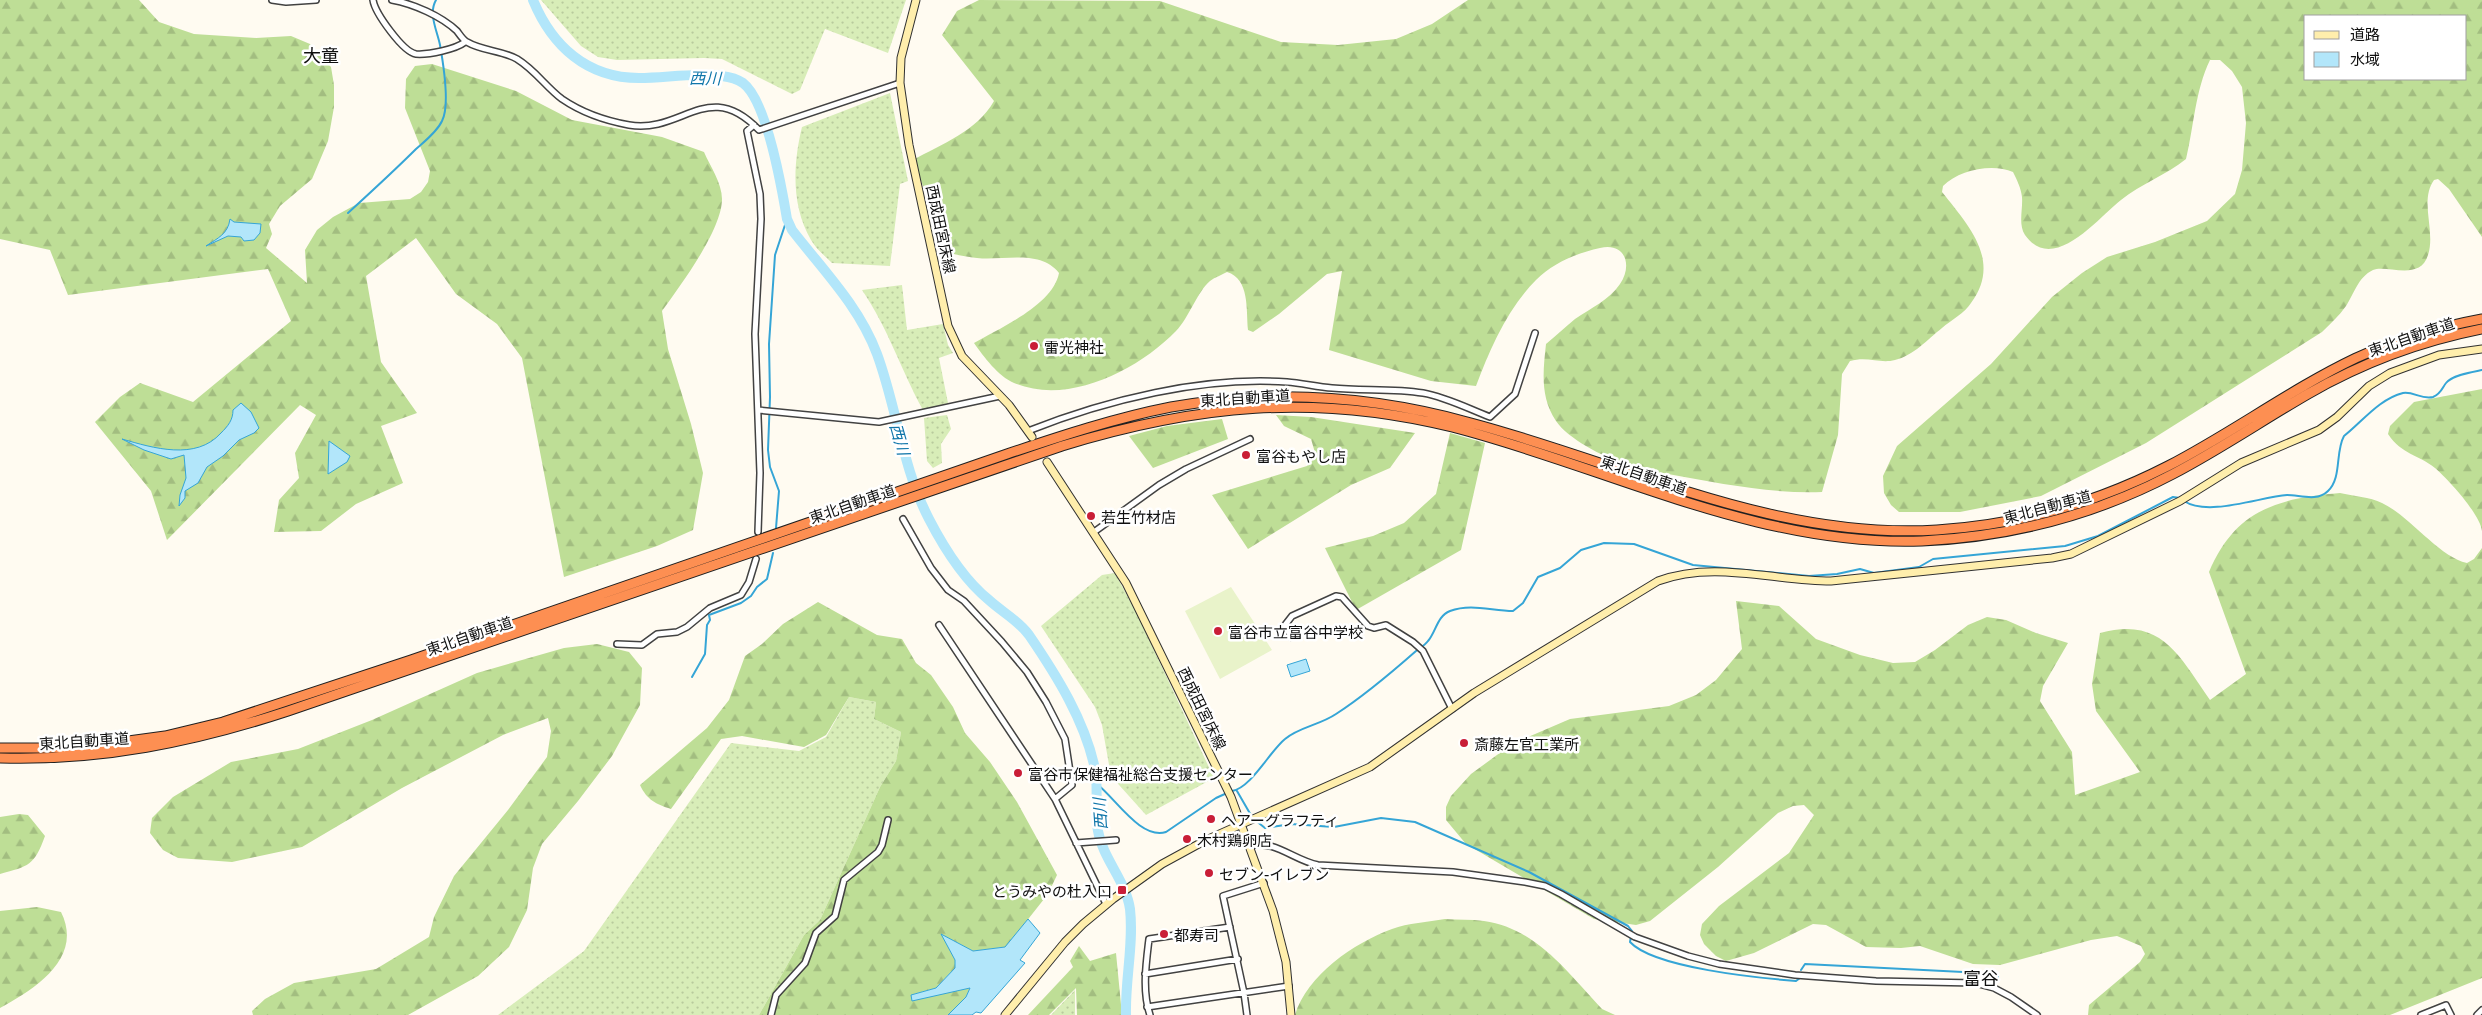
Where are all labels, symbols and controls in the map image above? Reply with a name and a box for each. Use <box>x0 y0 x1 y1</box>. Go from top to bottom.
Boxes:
legend <box>2304 15 2467 80</box>
text: 道路 <box>2350 22 2380 45</box>
district label: 大童 <box>303 41 339 68</box>
text: 水域 <box>2350 47 2380 70</box>
water label: 西川 <box>689 65 723 89</box>
street label: 西成田宮床線 <box>921 183 963 275</box>
street label: 東北自動車道 <box>2365 310 2457 362</box>
place label: 雷光神社 <box>1044 335 1104 358</box>
marker: 雷光神社 <box>1028 340 1040 352</box>
street label: 東北自動車道 <box>1199 382 1291 412</box>
water label: 西川 <box>885 420 917 460</box>
place label: 富谷もやし店 <box>1256 444 1346 467</box>
street label: 東北自動車道 <box>1598 448 1690 500</box>
marker: 富谷もやし店 <box>1240 449 1252 461</box>
street label: 東北自動車道 <box>806 477 898 529</box>
street label: 東北自動車道 <box>2001 483 2093 529</box>
place label: 若生竹材店 <box>1101 505 1176 528</box>
marker: 若生竹材店 <box>1085 510 1097 522</box>
street label: 東北自動車道 <box>423 609 515 661</box>
place label: 富谷市立富谷中学校 <box>1228 620 1363 643</box>
marker: 富谷市立富谷中学校 <box>1212 625 1224 637</box>
street label: 西成田宮床線 <box>1173 663 1233 753</box>
street label: 東北自動車道 <box>38 725 130 755</box>
place label: 斎藤左官工業所 <box>1474 732 1579 755</box>
marker: 斎藤左官工業所 <box>1458 737 1470 749</box>
place label: 富谷市保健福祉総合支援センター <box>1028 762 1253 785</box>
marker: 富谷市保健福祉総合支援センター <box>1012 767 1024 779</box>
water label: 西川 <box>1086 795 1112 831</box>
place label: ヘアーグラフティ <box>1221 808 1339 831</box>
marker: ヘアーグラフティ <box>1205 813 1217 825</box>
place label: 木村鶏卵店 <box>1197 828 1272 851</box>
marker: 木村鶏卵店 <box>1181 833 1193 845</box>
place label: セブン-イレブン <box>1219 862 1329 885</box>
marker: セブン-イレブン <box>1203 867 1215 879</box>
place label: とうみやの杜入口 <box>992 879 1112 902</box>
marker: とうみやの杜入口 <box>1116 884 1128 896</box>
place label: 都寿司 <box>1174 923 1219 946</box>
marker: 都寿司 <box>1158 928 1170 940</box>
district label: 富谷 <box>1963 964 1999 991</box>

